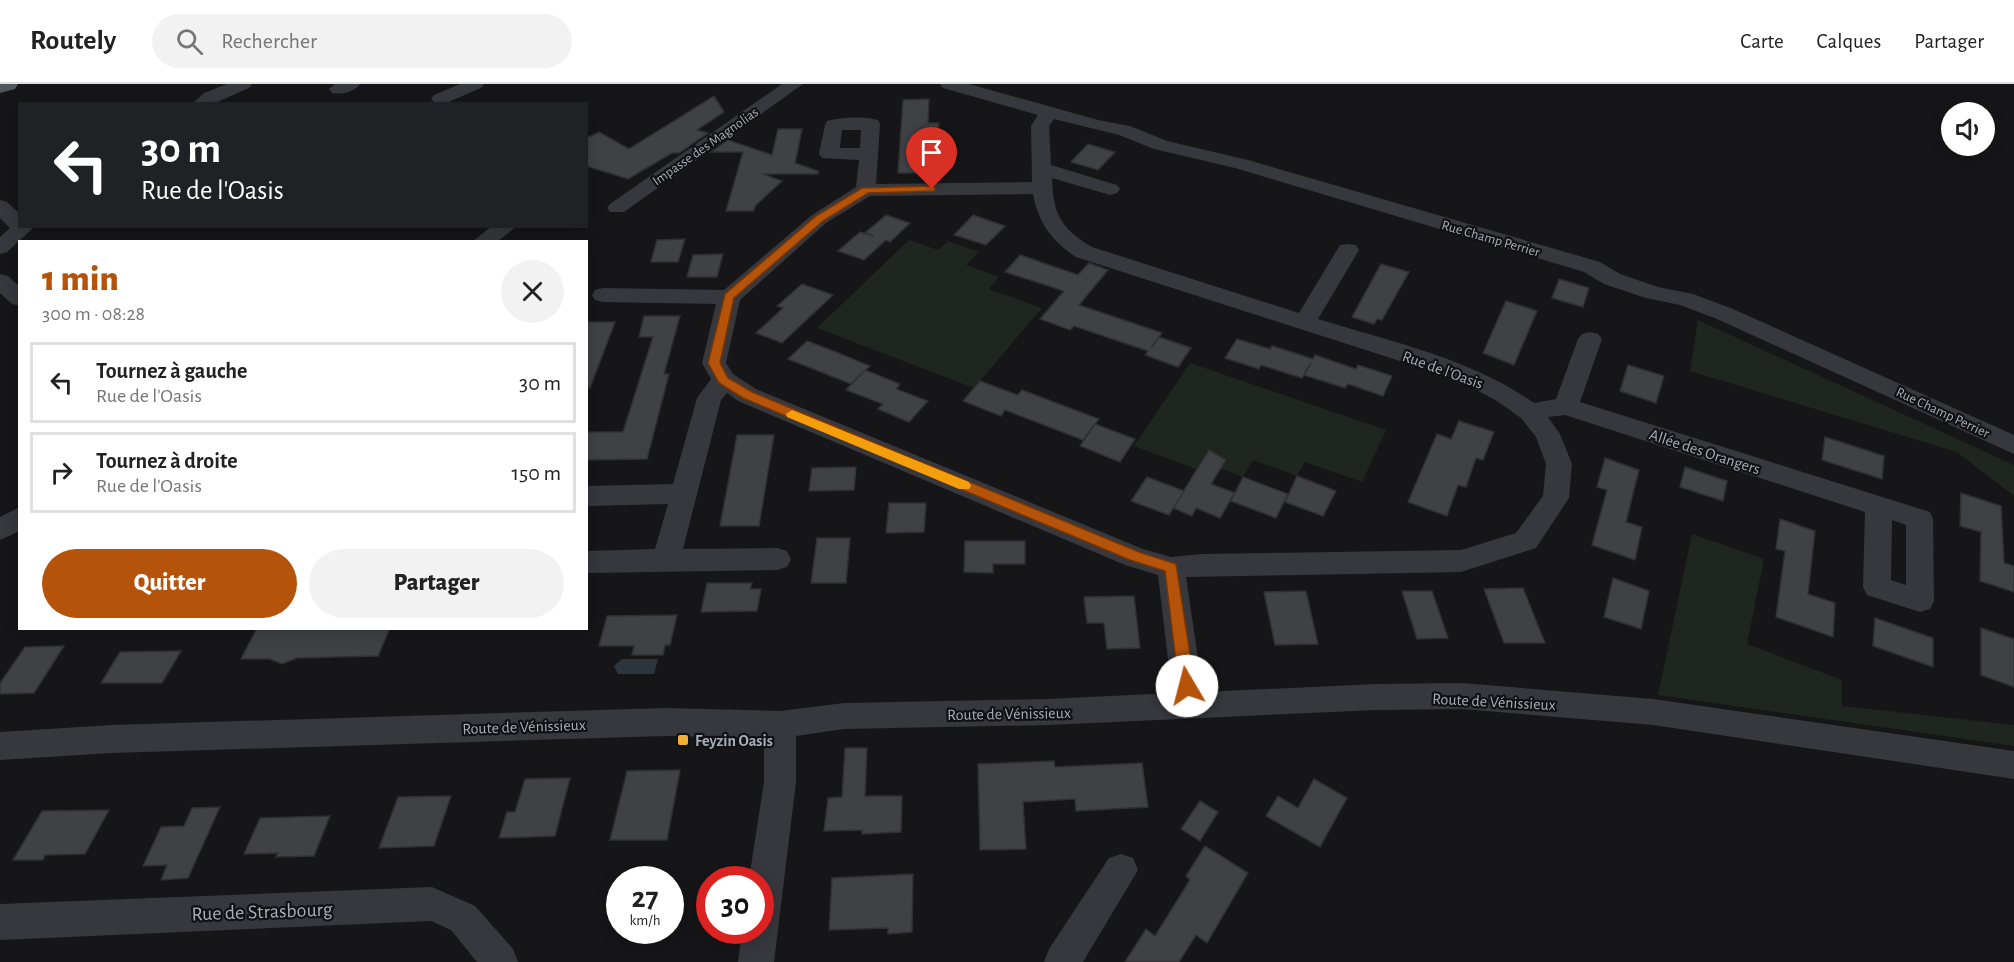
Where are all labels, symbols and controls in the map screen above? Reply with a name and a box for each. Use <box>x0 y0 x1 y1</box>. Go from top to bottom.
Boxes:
search box <box>152 14 572 68</box>
icon: search <box>173 25 206 58</box>
text: Routely <box>30 27 116 55</box>
text: Rechercher <box>221 30 317 52</box>
text: Carte <box>1740 31 1784 52</box>
text: Calques <box>1817 31 1881 52</box>
text: Partager <box>1914 31 1984 52</box>
map controls <box>1941 102 1995 156</box>
button: sound <box>1941 102 1995 156</box>
street label: Impasse des Magnolias <box>650 105 761 189</box>
icon: left <box>42 126 120 204</box>
pin <box>906 127 957 189</box>
text: 30 m <box>141 128 221 170</box>
icon: arrive <box>915 136 948 169</box>
text: Rue de l'Oasis <box>141 177 284 204</box>
street label: Rue Champ Perrier <box>1440 218 1542 260</box>
button: close <box>501 260 564 323</box>
text: 1 min <box>42 261 119 297</box>
text: 300 m · 08:28 <box>42 304 145 324</box>
street label: Rue de l'Oasis <box>1400 348 1485 392</box>
text: Tournez à gauche <box>96 360 247 382</box>
icon: left <box>45 366 78 399</box>
text: 30 m <box>519 372 561 394</box>
street label: Rue Champ Perrier <box>1894 385 1992 441</box>
text: Rue de l'Oasis <box>96 386 202 406</box>
street label: Allée des Orangers <box>1647 426 1762 477</box>
text: Tournez à droite <box>96 450 238 472</box>
icon: right <box>45 456 78 489</box>
text: 150 m <box>511 462 561 484</box>
text: Rue de l'Oasis <box>96 476 202 496</box>
button: Quitter <box>42 549 297 618</box>
button: Partager <box>309 549 564 618</box>
position arrow <box>1155 654 1219 718</box>
street label: Route de Vénissieux <box>1432 691 1556 713</box>
street label: Route de Vénissieux <box>947 705 1071 723</box>
street label: Route de Vénissieux <box>462 717 586 737</box>
marker: Feyzin Oasis <box>676 733 690 747</box>
place label: Feyzin Oasis <box>695 733 773 750</box>
speed limit sign: 30 <box>696 866 774 944</box>
text: 27 <box>631 883 659 913</box>
street label: Rue de Strasbourg <box>191 900 333 924</box>
text: km/h <box>630 913 660 928</box>

